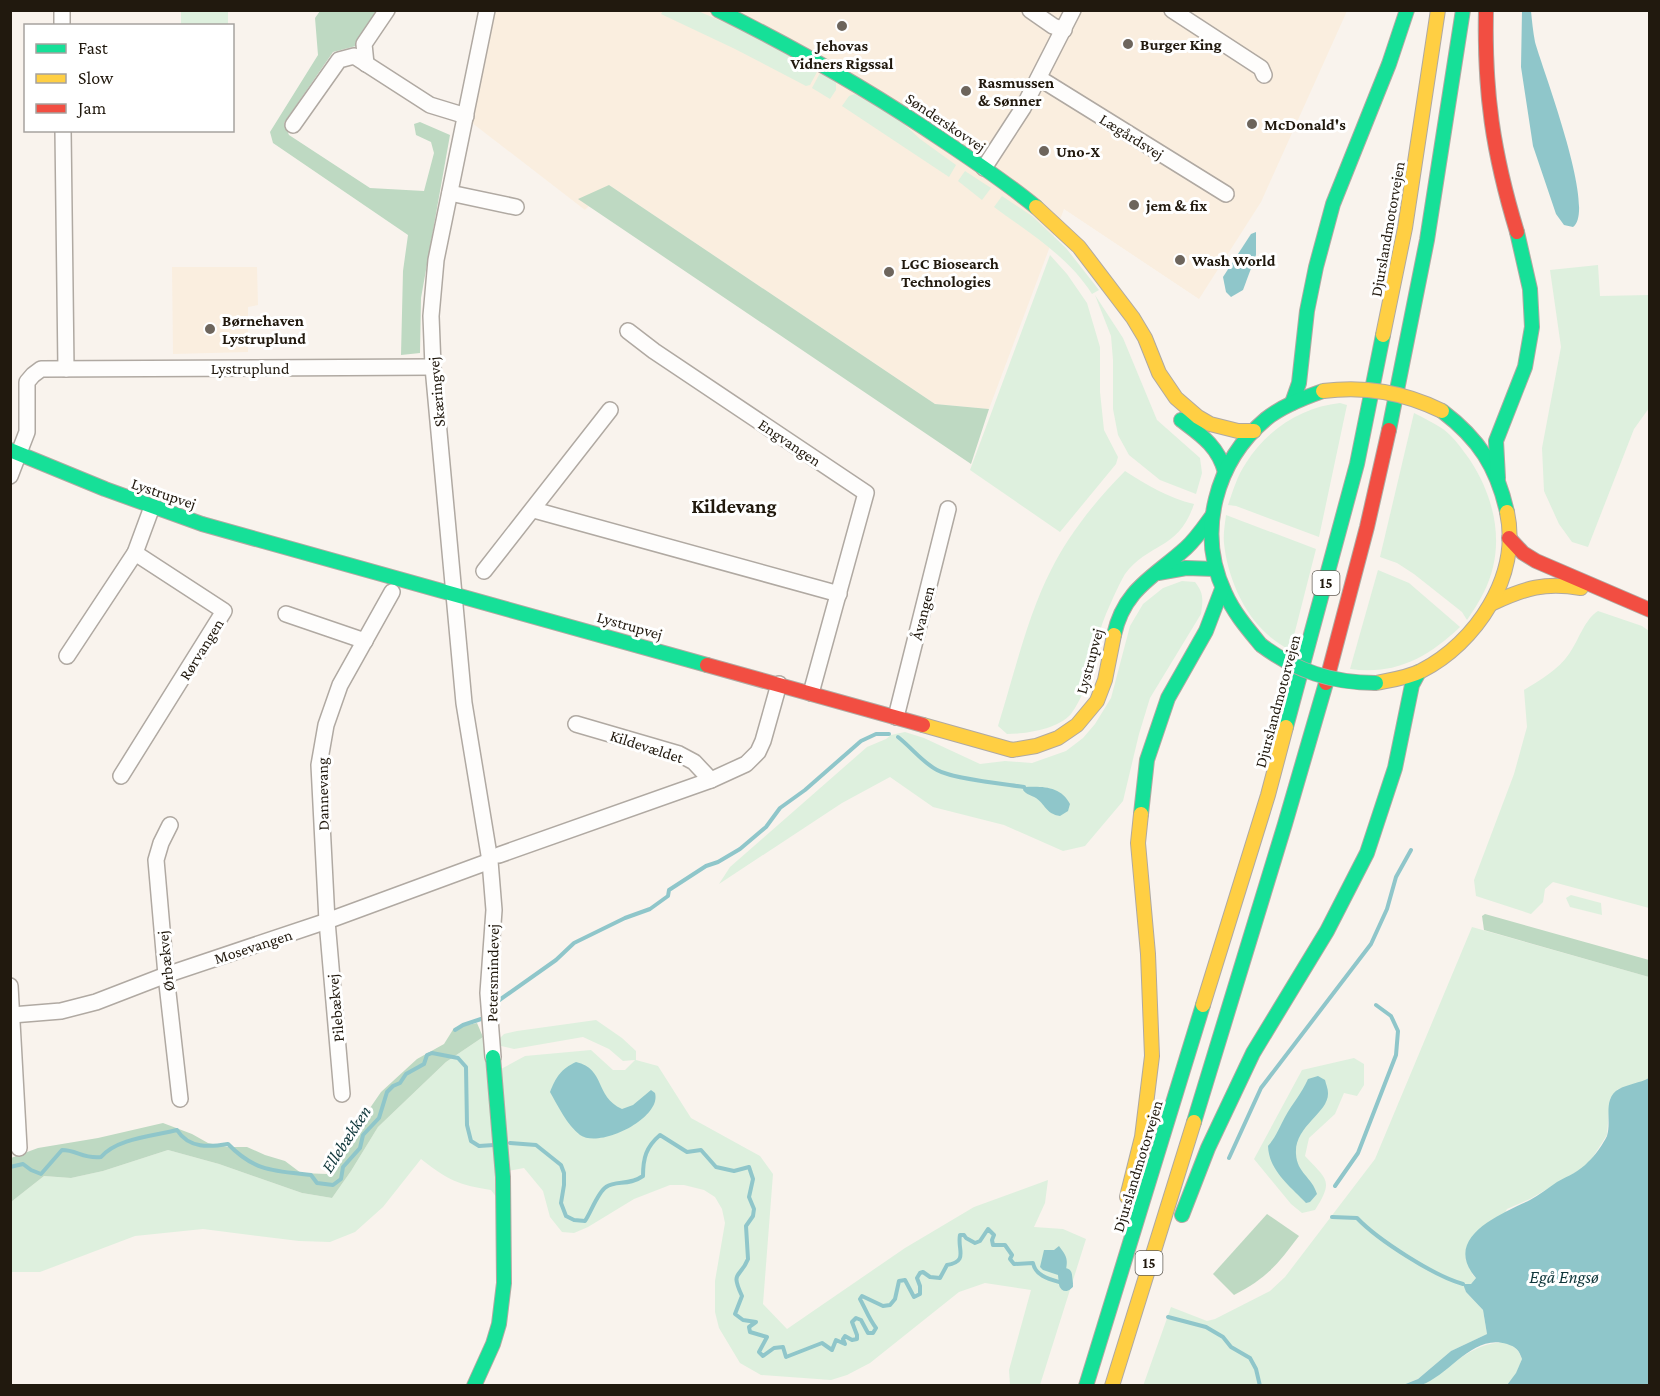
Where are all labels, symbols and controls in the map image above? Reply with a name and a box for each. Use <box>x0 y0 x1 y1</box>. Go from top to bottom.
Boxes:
marker: Jehovas Vidners Rigssal <box>835 19 849 33</box>
legend <box>24 24 234 132</box>
place label: Burger King <box>1140 36 1222 53</box>
place label: Jehovas Vidners Rigssal <box>790 37 894 72</box>
marker: Burger King <box>1121 37 1135 51</box>
text: Fast <box>78 38 109 58</box>
text: Slow <box>78 68 114 88</box>
place label: Rasmussen & Sønner <box>978 74 1054 109</box>
marker: Rasmussen & Sønner <box>959 84 973 98</box>
street label: Sønderskovvej <box>902 90 989 156</box>
text: Jam <box>76 98 107 118</box>
street label: Lægårdsvej <box>1096 110 1167 164</box>
place label: McDonald's <box>1264 116 1346 133</box>
marker: McDonald's <box>1245 117 1259 131</box>
place label: Uno-X <box>1056 143 1101 160</box>
marker: Uno-X <box>1037 144 1051 158</box>
street label: Djurslandmotorvejen <box>1367 160 1409 298</box>
place label: jem & fix <box>1145 197 1208 215</box>
marker: jem & fix <box>1127 198 1141 212</box>
place label: Wash World <box>1191 252 1276 269</box>
marker: Wash World <box>1173 253 1187 267</box>
place label: LGC Biosearch Technologies <box>901 255 999 290</box>
marker: LGC Biosearch Technologies <box>882 265 896 279</box>
place label: Børnehaven Lystruplund <box>222 312 306 347</box>
marker: Børnehaven Lystruplund <box>203 322 217 336</box>
street label: Skæringvej <box>425 356 449 428</box>
street label: Lystruplund <box>211 360 290 378</box>
street label: Engvangen <box>755 415 824 471</box>
street label: Lystrupvej <box>129 474 198 513</box>
district label: Kildevang <box>691 495 777 517</box>
road number: 15 <box>1312 571 1340 595</box>
street label: Åvangen <box>908 584 938 642</box>
street label: Lystrupvej <box>595 608 665 644</box>
street label: Rørvangen <box>176 615 228 684</box>
street label: Lystrupvej <box>1073 626 1107 696</box>
street label: Djurslandmotorvejen <box>1252 632 1305 770</box>
street label: Kildevældet <box>608 727 686 767</box>
street label: Dannevang <box>313 757 333 831</box>
street label: Petersmindevej <box>483 924 503 1022</box>
street label: Mosevangen <box>212 926 295 968</box>
street label: Ørbækvej <box>154 930 178 992</box>
street label: Pilebækvej <box>324 973 348 1043</box>
street label: Djurslandmotorvejen <box>1109 1098 1167 1234</box>
water label: Ellebækken <box>317 1102 375 1176</box>
road number: 15 <box>1136 1251 1162 1275</box>
water label: Egå Engsø <box>1529 1267 1599 1287</box>

